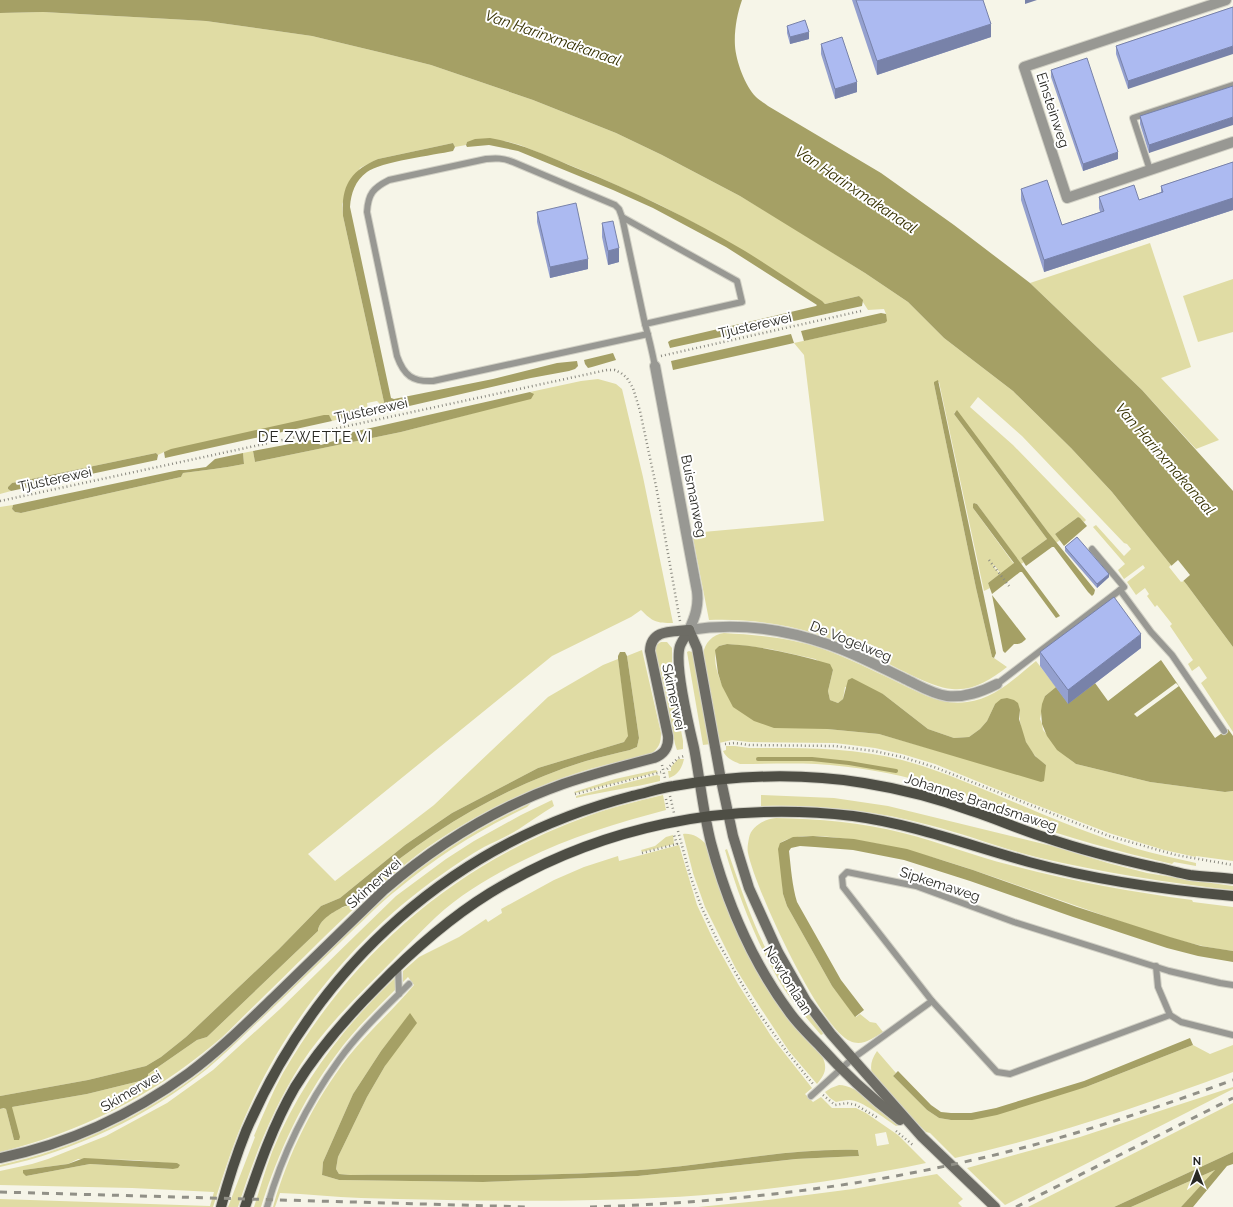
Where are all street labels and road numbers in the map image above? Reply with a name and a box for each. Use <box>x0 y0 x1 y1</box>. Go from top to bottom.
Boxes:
street label: Einsteinweg <box>1033 70 1073 150</box>
street label: Tjusterewei <box>717 309 793 341</box>
street label: Tjusterewei <box>333 394 409 426</box>
street label: Buismanweg <box>678 453 710 539</box>
street label: Tjusterewei <box>17 463 93 495</box>
street label: De Vogelweg <box>808 617 894 665</box>
street label: Skimerwei <box>659 662 689 732</box>
street label: Johannes Brandsmaweg <box>903 770 1059 834</box>
street label: Skimerwei <box>344 855 404 911</box>
street label: Sipkemaweg <box>898 863 982 905</box>
street label: Newtonlaan <box>760 943 816 1017</box>
street label: Skimerwei <box>98 1067 164 1115</box>

